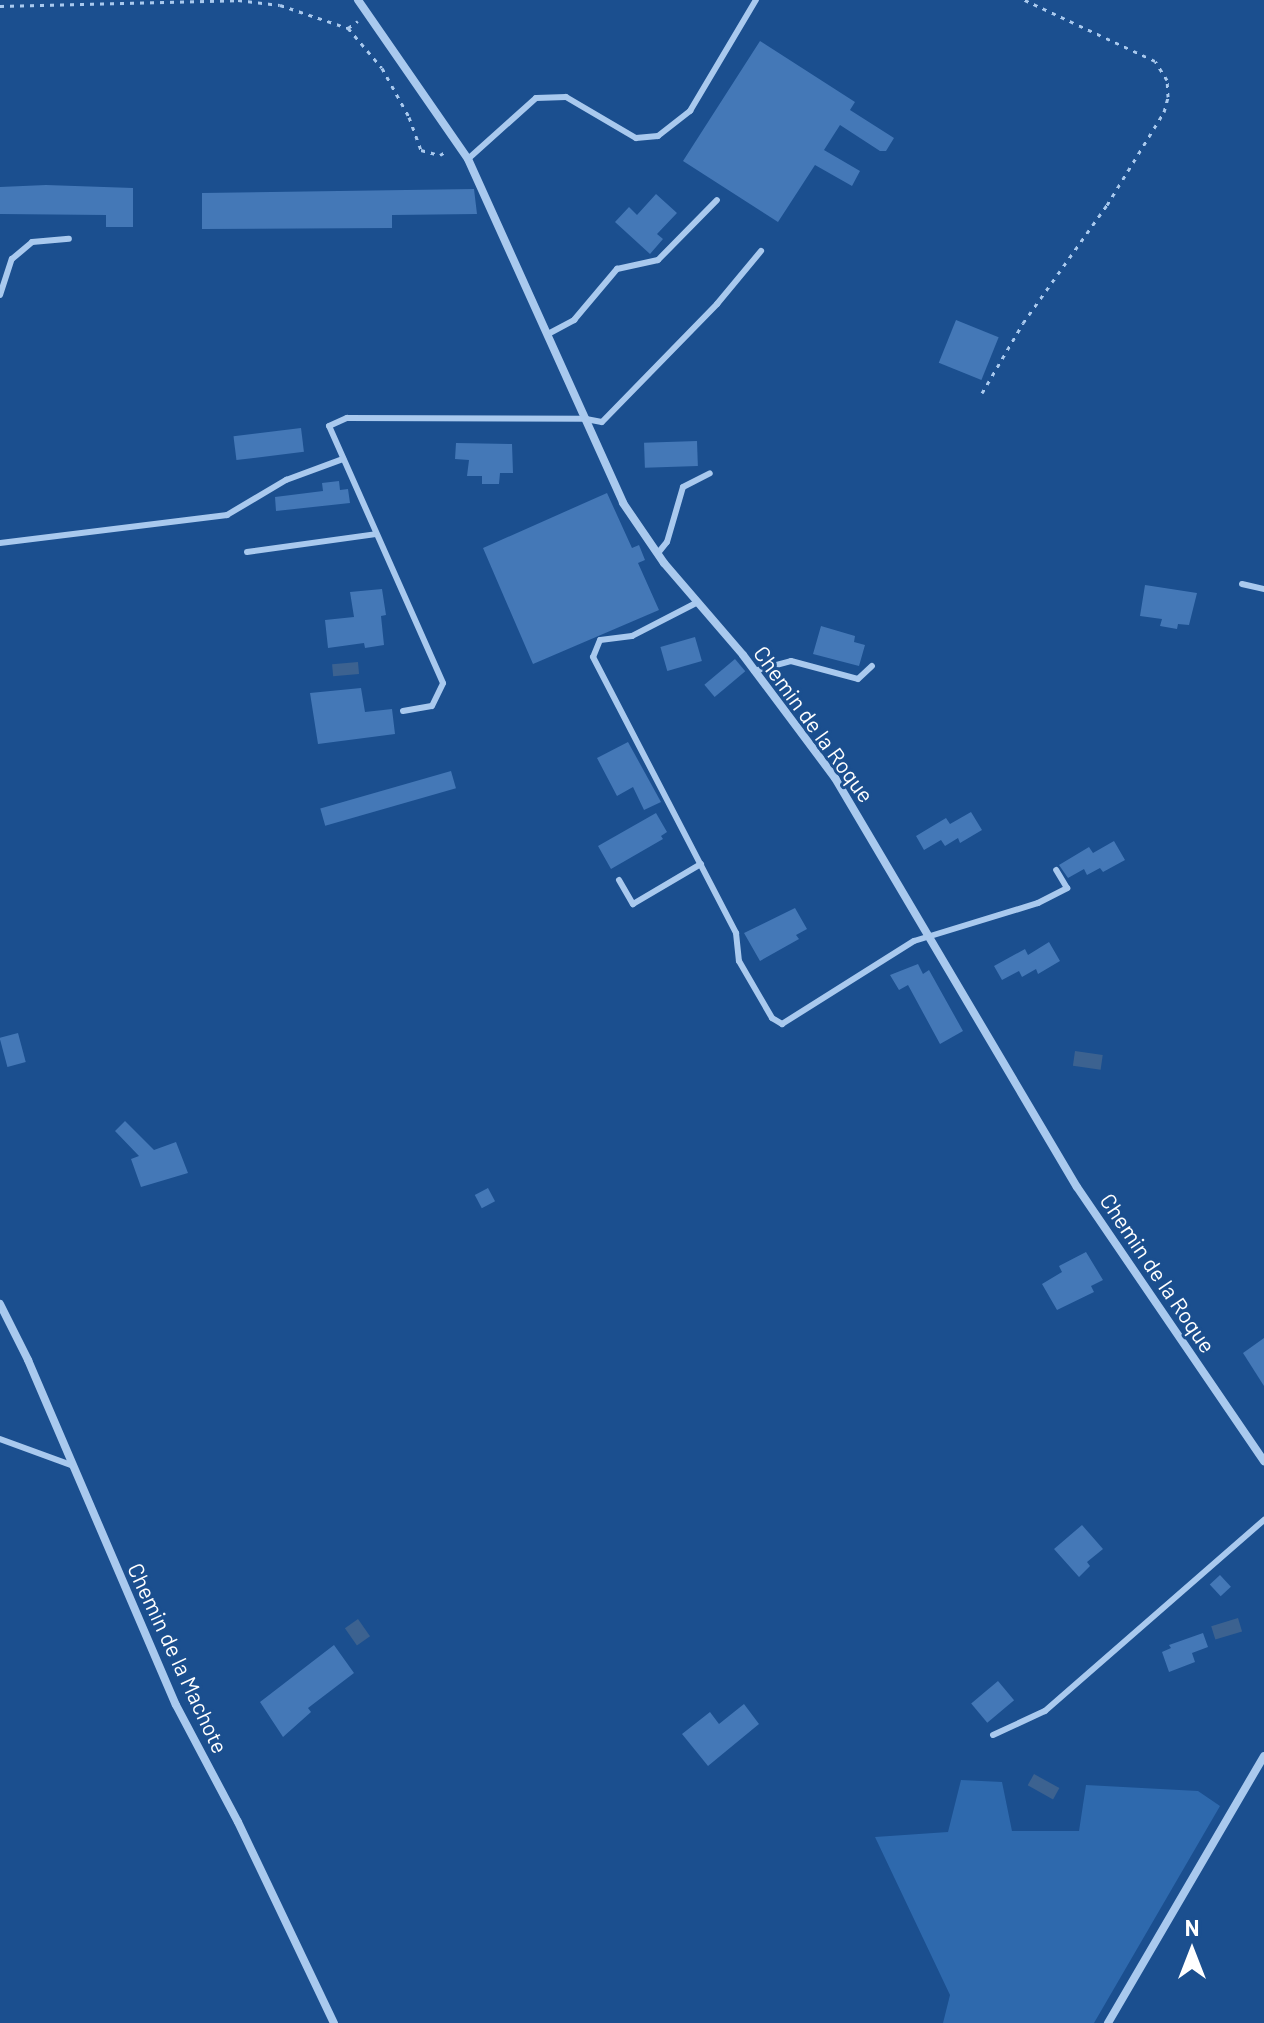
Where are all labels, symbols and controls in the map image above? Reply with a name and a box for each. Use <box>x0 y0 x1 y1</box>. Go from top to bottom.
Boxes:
street label: Chemin de la Roque <box>748 641 880 807</box>
street label: Chemin de la Roque <box>1095 1188 1221 1358</box>
street label: Chemin de la Machote <box>122 1559 234 1757</box>
north arrow <box>1152 1911 1232 1991</box>
text: N <box>1185 1914 1199 1940</box>

